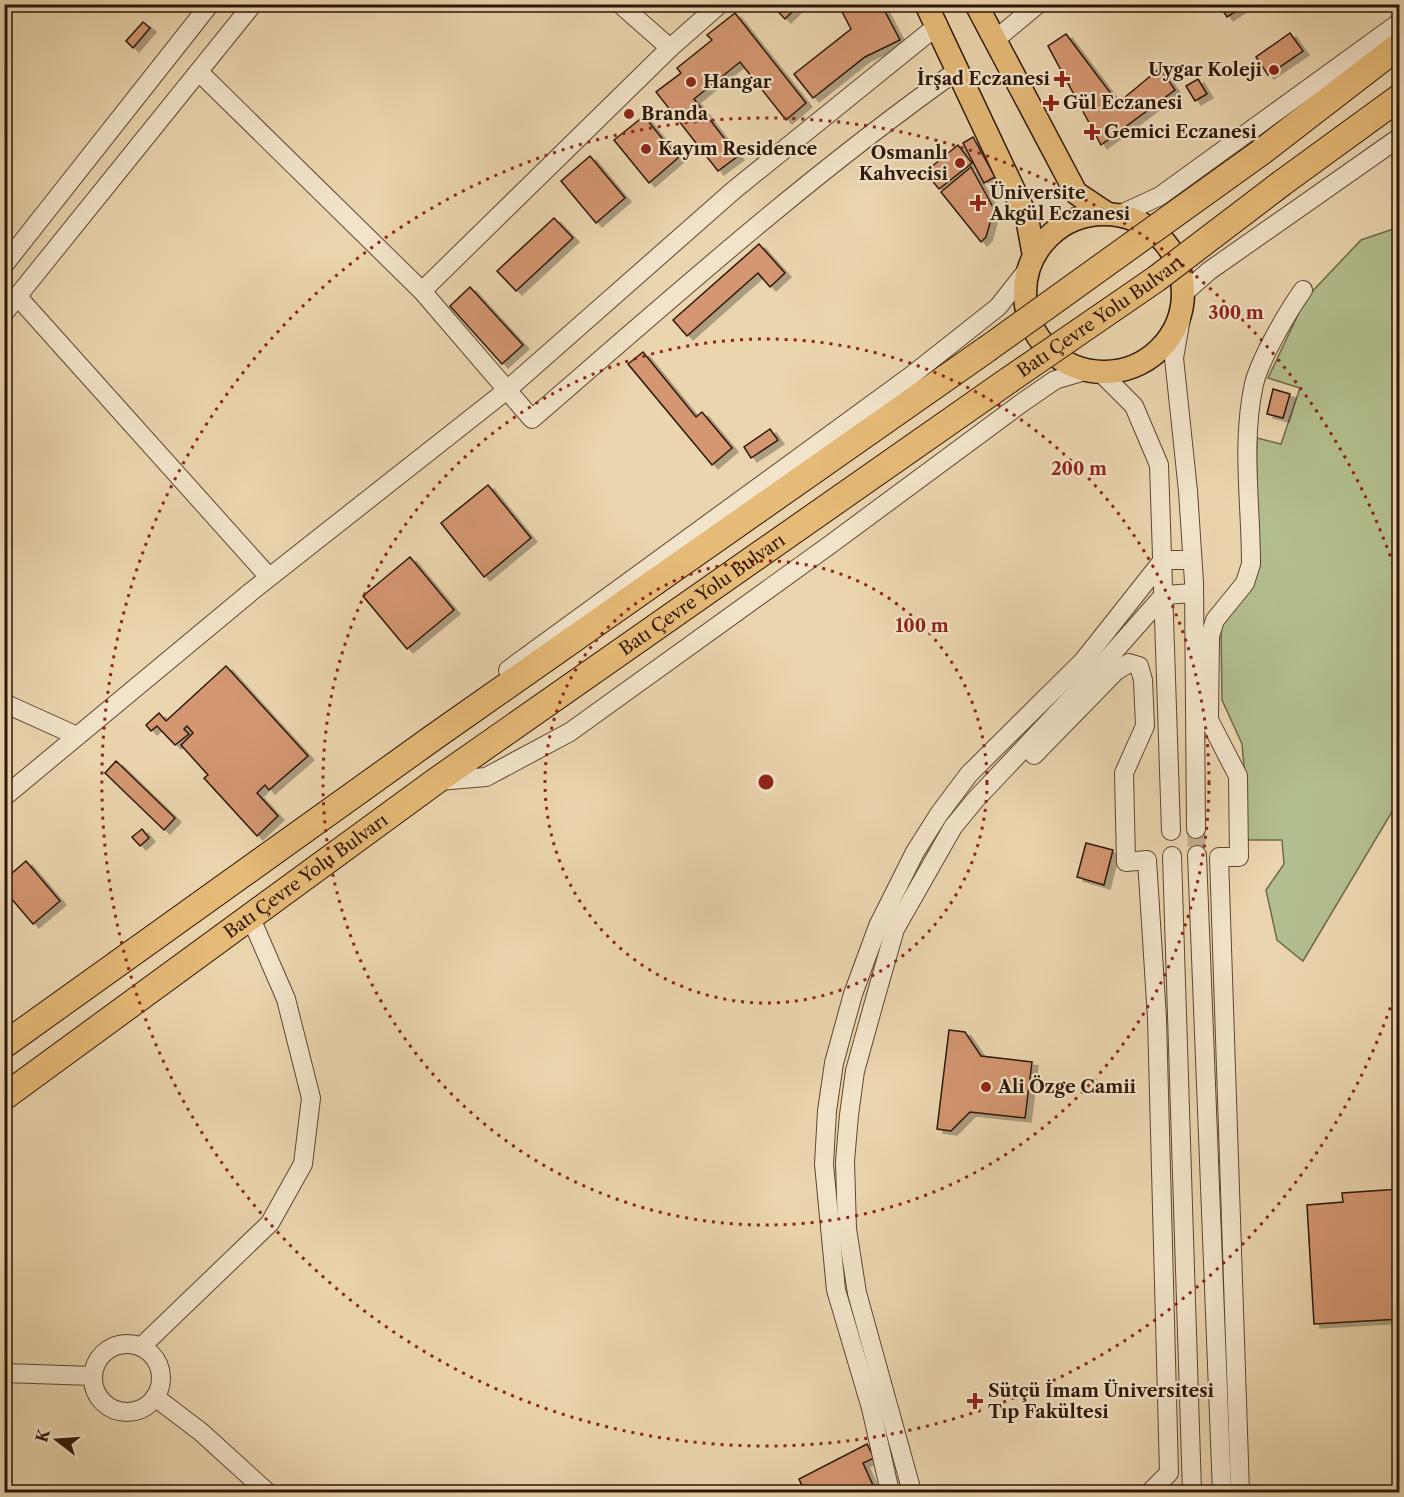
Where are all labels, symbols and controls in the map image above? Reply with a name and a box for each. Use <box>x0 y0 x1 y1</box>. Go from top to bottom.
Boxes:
place label: Uygar Koleji <box>1148 59 1263 81</box>
marker: Uygar Koleji <box>1267 63 1281 77</box>
place label: İrşad Eczanesi <box>917 67 1051 90</box>
place label: Hangar <box>703 71 772 93</box>
marker: İrşad Eczanesi <box>1055 72 1069 86</box>
marker: Hangar <box>684 75 698 89</box>
place label: Gül Eczanesi <box>1063 92 1183 114</box>
marker: Gül Eczanesi <box>1044 96 1058 110</box>
place label: Branda <box>641 103 709 125</box>
marker: Branda <box>622 107 636 121</box>
place label: Gemici Eczanesi <box>1104 121 1257 143</box>
marker: Gemici Eczanesi <box>1085 125 1099 139</box>
place label: Kayım Residence <box>658 138 818 160</box>
marker: Kayım Residence <box>639 142 653 156</box>
place label: Osmanlı Kahvecisi <box>859 142 949 185</box>
marker: Osmanlı Kahvecisi <box>953 156 967 170</box>
place label: Üniversite Akgül Eczanesi <box>989 181 1131 225</box>
marker: Üniversite Akgül Eczanesi <box>971 196 985 210</box>
street label: Batı Çevre Yolu Bulvarı <box>1013 251 1188 382</box>
text: 300 m <box>1208 302 1264 324</box>
text: 200 m <box>1051 458 1107 480</box>
street label: Batı Çevre Yolu Bulvarı <box>615 529 790 660</box>
text: 100 m <box>895 615 949 637</box>
centre of rings <box>756 772 776 792</box>
street label: Batı Çevre Yolu Bulvarı <box>220 809 392 943</box>
place label: Ali Özge Camii <box>997 1075 1137 1098</box>
marker: Ali Özge Camii <box>979 1080 993 1094</box>
place label: Sütçü İmam Üniversitesi Tıp Fakültesi <box>988 1379 1214 1423</box>
marker: Sütçü İmam Üniversitesi Tıp Fakültesi <box>966 1392 984 1410</box>
north arrow <box>27 1410 87 1470</box>
text: K <box>31 1425 54 1445</box>

